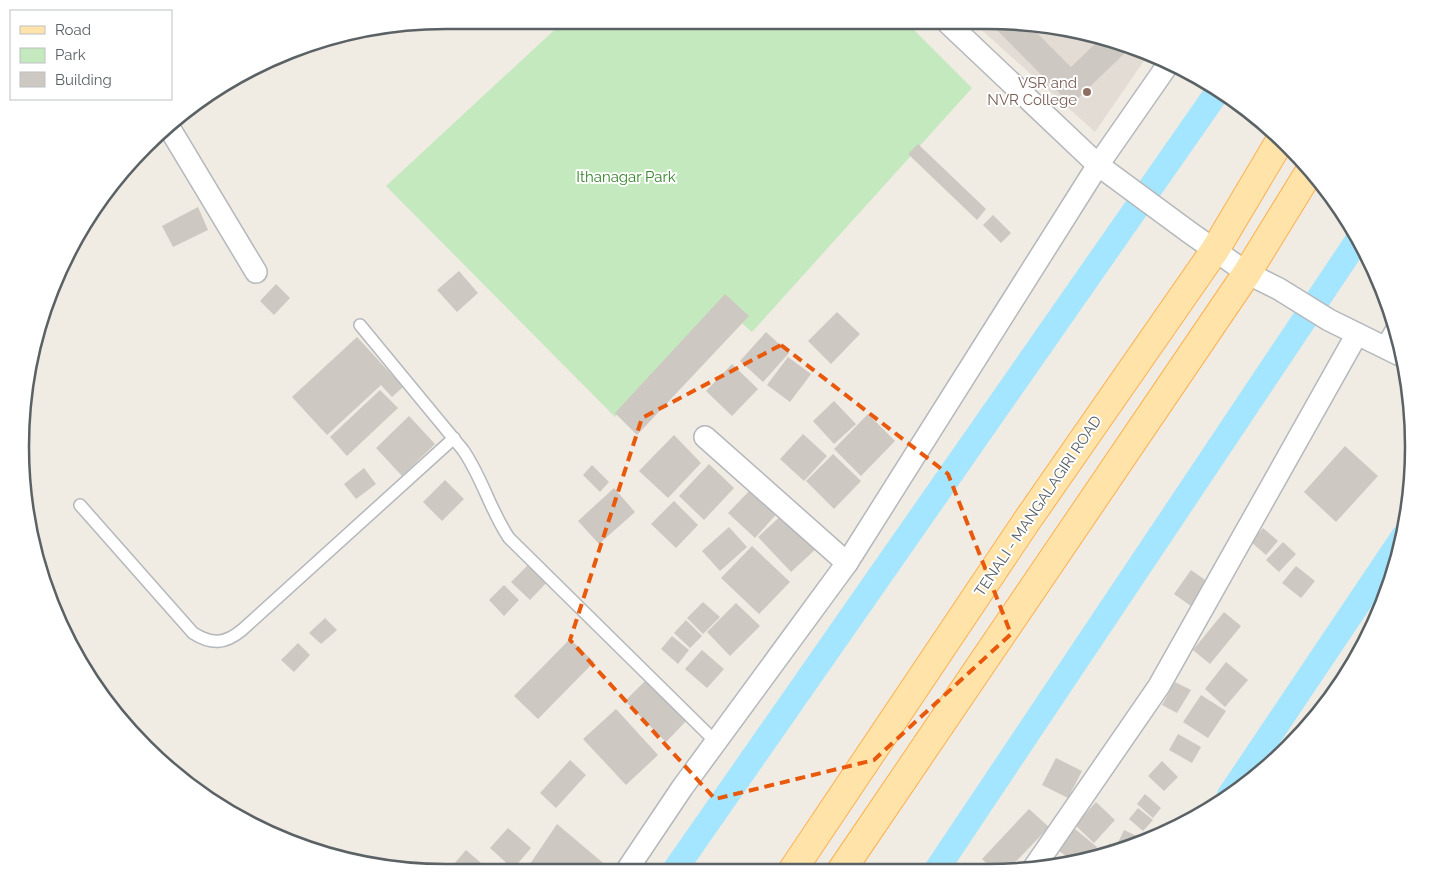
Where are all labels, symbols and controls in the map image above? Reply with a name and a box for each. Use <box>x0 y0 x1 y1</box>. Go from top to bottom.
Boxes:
legend <box>10 10 172 100</box>
text: Road <box>55 21 91 39</box>
text: Park <box>55 46 86 64</box>
text: Building <box>55 71 112 89</box>
place label: VSR and NVR College <box>987 74 1077 109</box>
marker: VSR and NVR College <box>1081 86 1093 98</box>
park label: Ithanagar Park <box>576 168 676 186</box>
street label: TENALI - MANGALAGIRI ROAD <box>971 412 1105 600</box>

